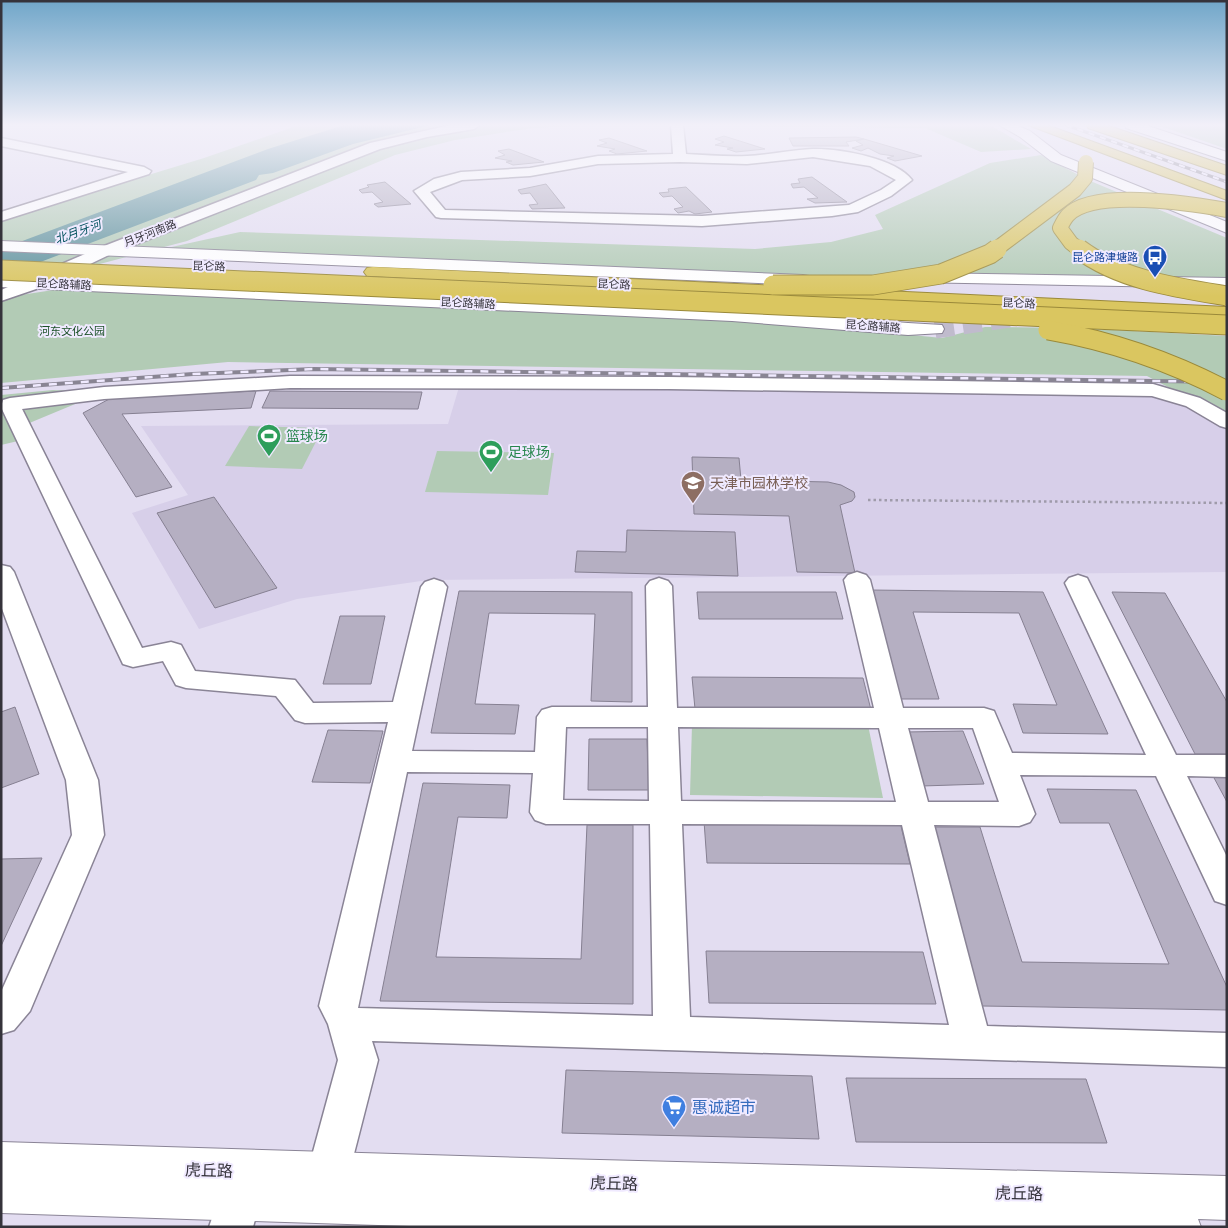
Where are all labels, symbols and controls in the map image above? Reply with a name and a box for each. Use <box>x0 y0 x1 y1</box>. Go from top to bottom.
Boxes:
water label: 北月牙河 <box>52 215 105 248</box>
street label: 月牙河南路 <box>121 216 178 249</box>
bus stop icon: 昆仑路津塘路 <box>1142 244 1168 278</box>
place label: 昆仑路津塘路 <box>1072 249 1138 264</box>
street label: 昆仑路 <box>192 257 226 274</box>
street label: 昆仑路辅路 <box>36 275 92 292</box>
street label: 昆仑路 <box>597 275 631 292</box>
street label: 昆仑路辅路 <box>440 294 496 311</box>
street label: 昆仑路 <box>1002 294 1036 311</box>
street label: 昆仑路辅路 <box>845 316 901 335</box>
park label: 河东文化公园 <box>39 323 105 338</box>
sports icon: 篮球场 <box>256 423 282 457</box>
place label: 篮球场 <box>286 426 328 445</box>
sports icon: 足球场 <box>478 439 504 473</box>
place label: 足球场 <box>508 442 550 461</box>
school or university icon: 天津市园林学校 <box>680 470 706 504</box>
place label: 天津市园林学校 <box>710 473 808 492</box>
supermarket icon: 惠诚超市 <box>661 1094 687 1128</box>
place label: 惠诚超市 <box>692 1096 756 1118</box>
street label: 虎丘路 <box>185 1158 233 1182</box>
street label: 虎丘路 <box>590 1171 638 1195</box>
street label: 虎丘路 <box>995 1182 1043 1204</box>

